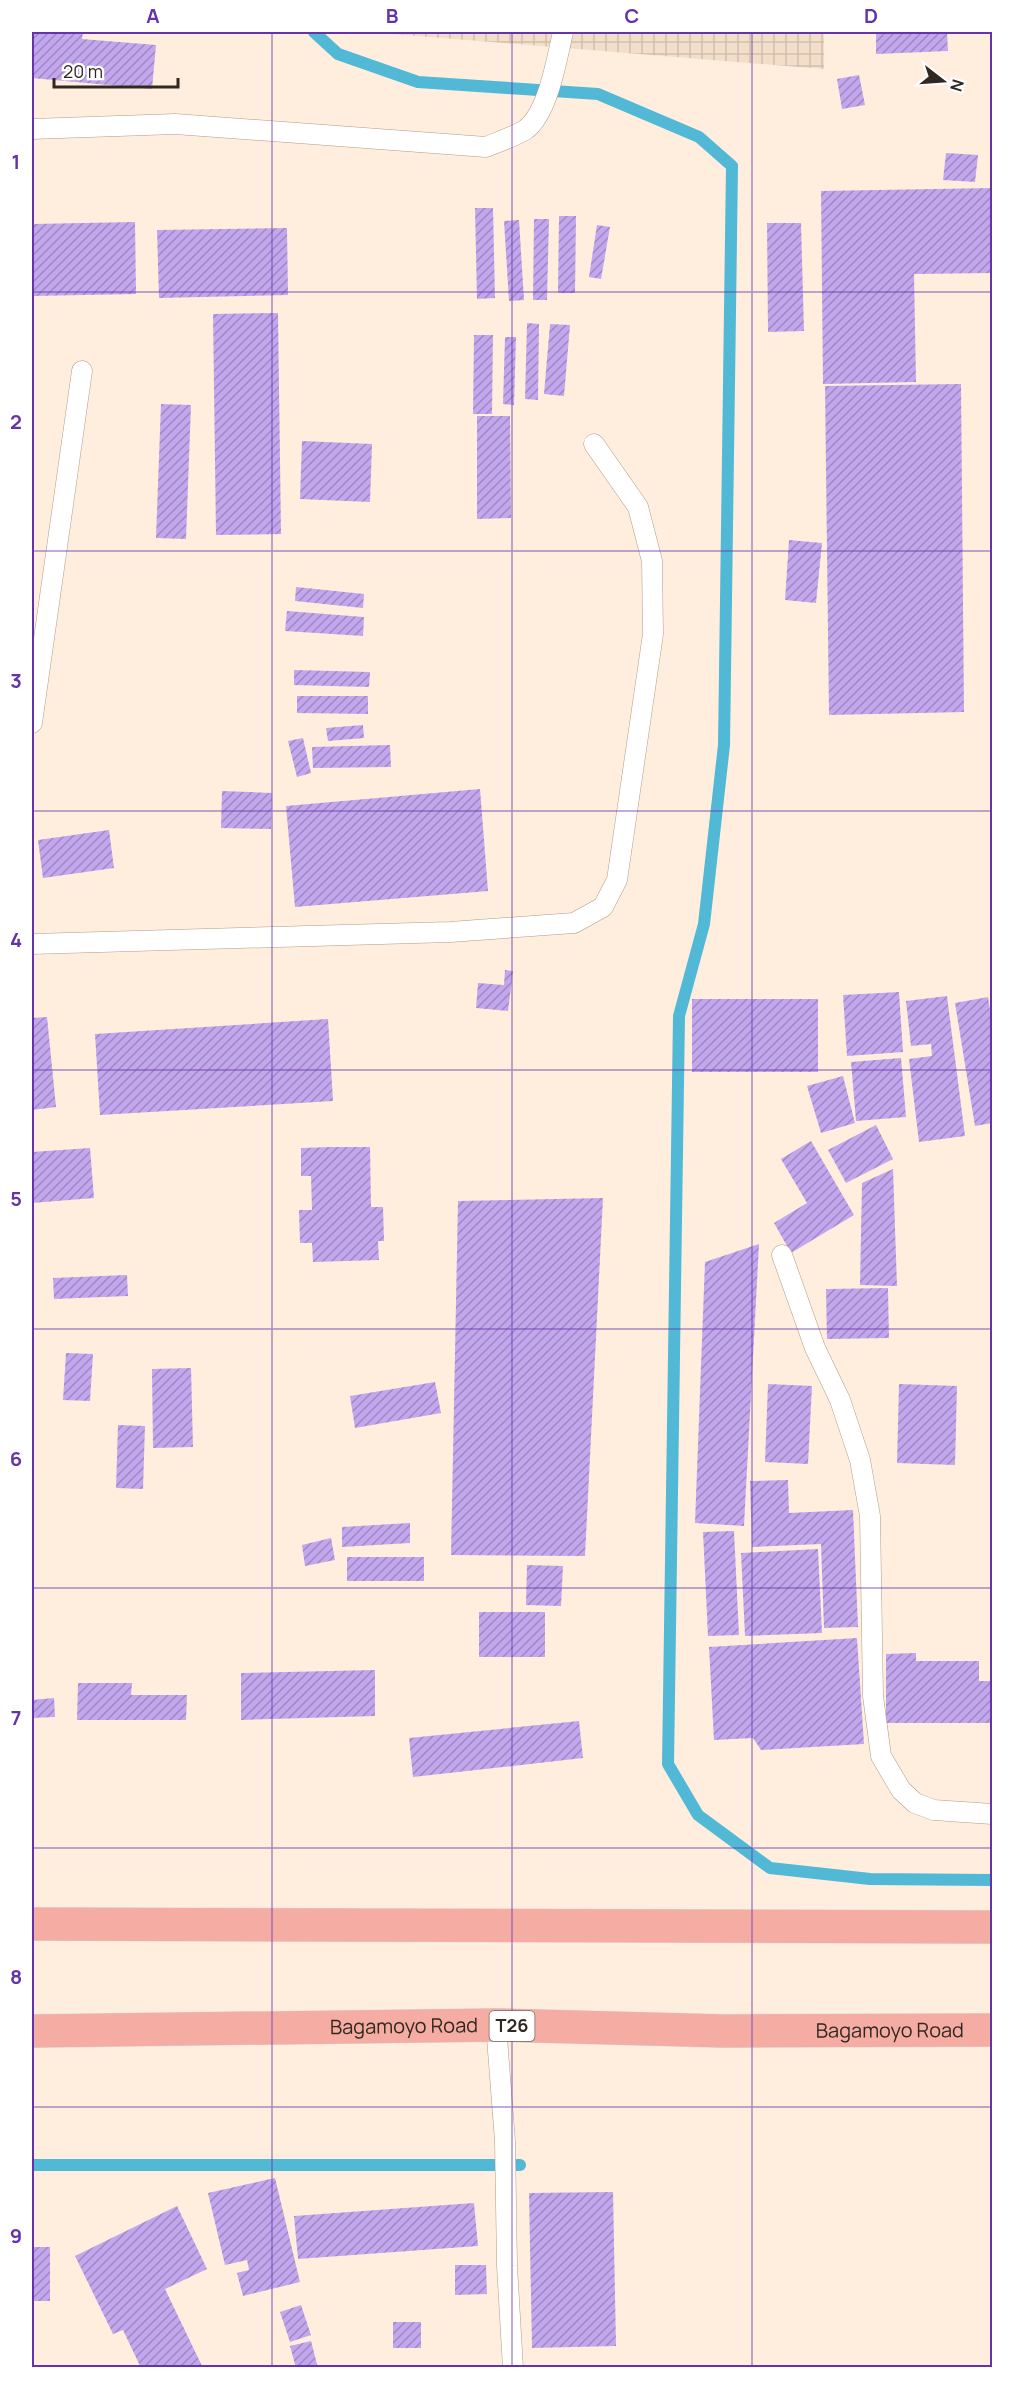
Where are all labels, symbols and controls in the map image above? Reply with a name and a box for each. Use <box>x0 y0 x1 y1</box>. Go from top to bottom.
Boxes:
text: A <box>146 2 160 29</box>
text: B <box>386 2 399 29</box>
text: C <box>625 2 639 29</box>
text: D <box>864 2 878 29</box>
scale bar <box>54 51 178 89</box>
north arrow <box>913 51 973 111</box>
text: 20 m <box>63 59 103 83</box>
text: N <box>945 77 970 94</box>
text: 1 <box>12 148 20 175</box>
text: 2 <box>10 408 22 435</box>
text: 3 <box>10 667 22 694</box>
text: 4 <box>10 926 22 953</box>
text: 5 <box>10 1185 22 1212</box>
text: 6 <box>10 1445 22 1472</box>
text: 7 <box>11 1704 21 1731</box>
text: 8 <box>10 1963 22 1990</box>
street label: Bagamoyo Road <box>330 2011 478 2040</box>
road number: T26 <box>490 2011 534 2041</box>
street label: Bagamoyo Road <box>816 2016 964 2044</box>
text: 9 <box>10 2222 22 2249</box>

